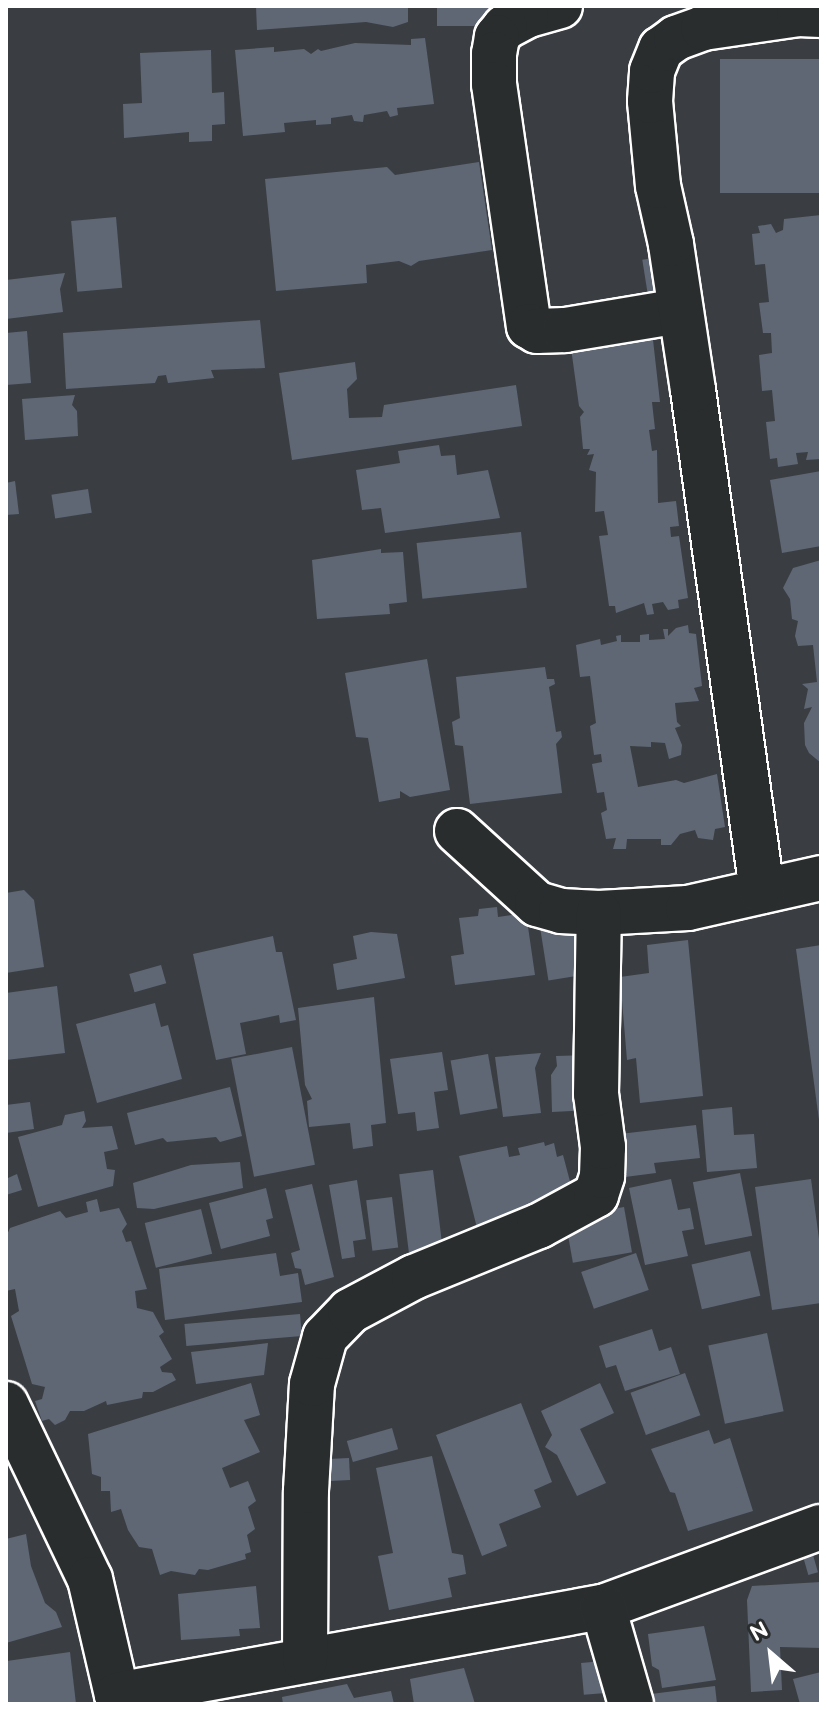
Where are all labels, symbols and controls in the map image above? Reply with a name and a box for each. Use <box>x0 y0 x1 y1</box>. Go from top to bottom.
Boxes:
north arrow <box>731 1614 811 1694</box>
text: N <box>746 1617 773 1648</box>

